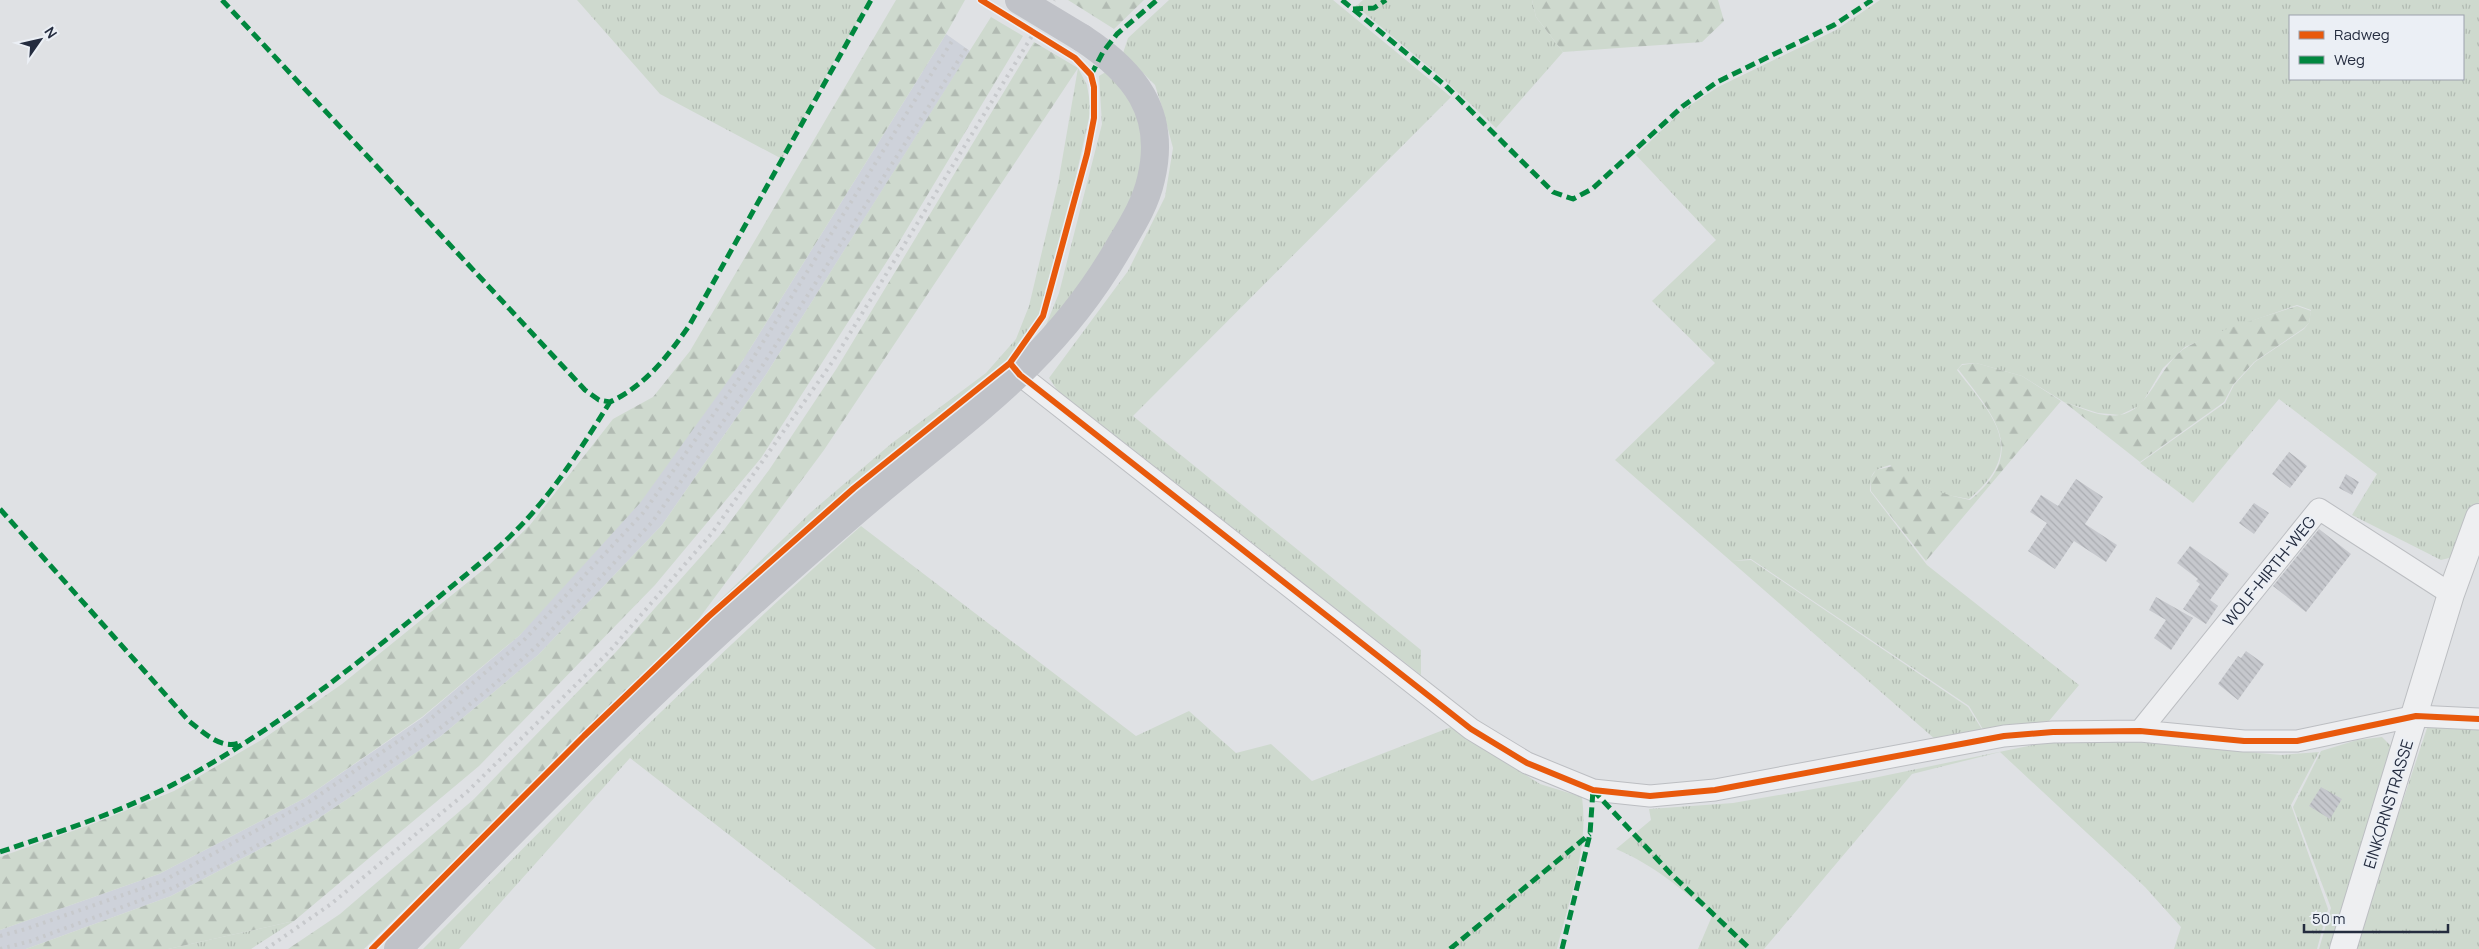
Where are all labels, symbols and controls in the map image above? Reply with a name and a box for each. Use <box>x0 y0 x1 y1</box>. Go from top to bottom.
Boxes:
north arrow <box>15 15 65 65</box>
legend <box>2289 15 2464 80</box>
text: N <box>41 23 62 42</box>
text: Radweg <box>2334 24 2390 45</box>
text: Weg <box>2334 49 2365 70</box>
street label: WOLF-HIRTH-WEG <box>2218 511 2320 631</box>
street label: EINKORNSTRASSE <box>2358 737 2418 871</box>
scale bar <box>2304 902 2448 934</box>
text: 50 m <box>2312 908 2346 929</box>

